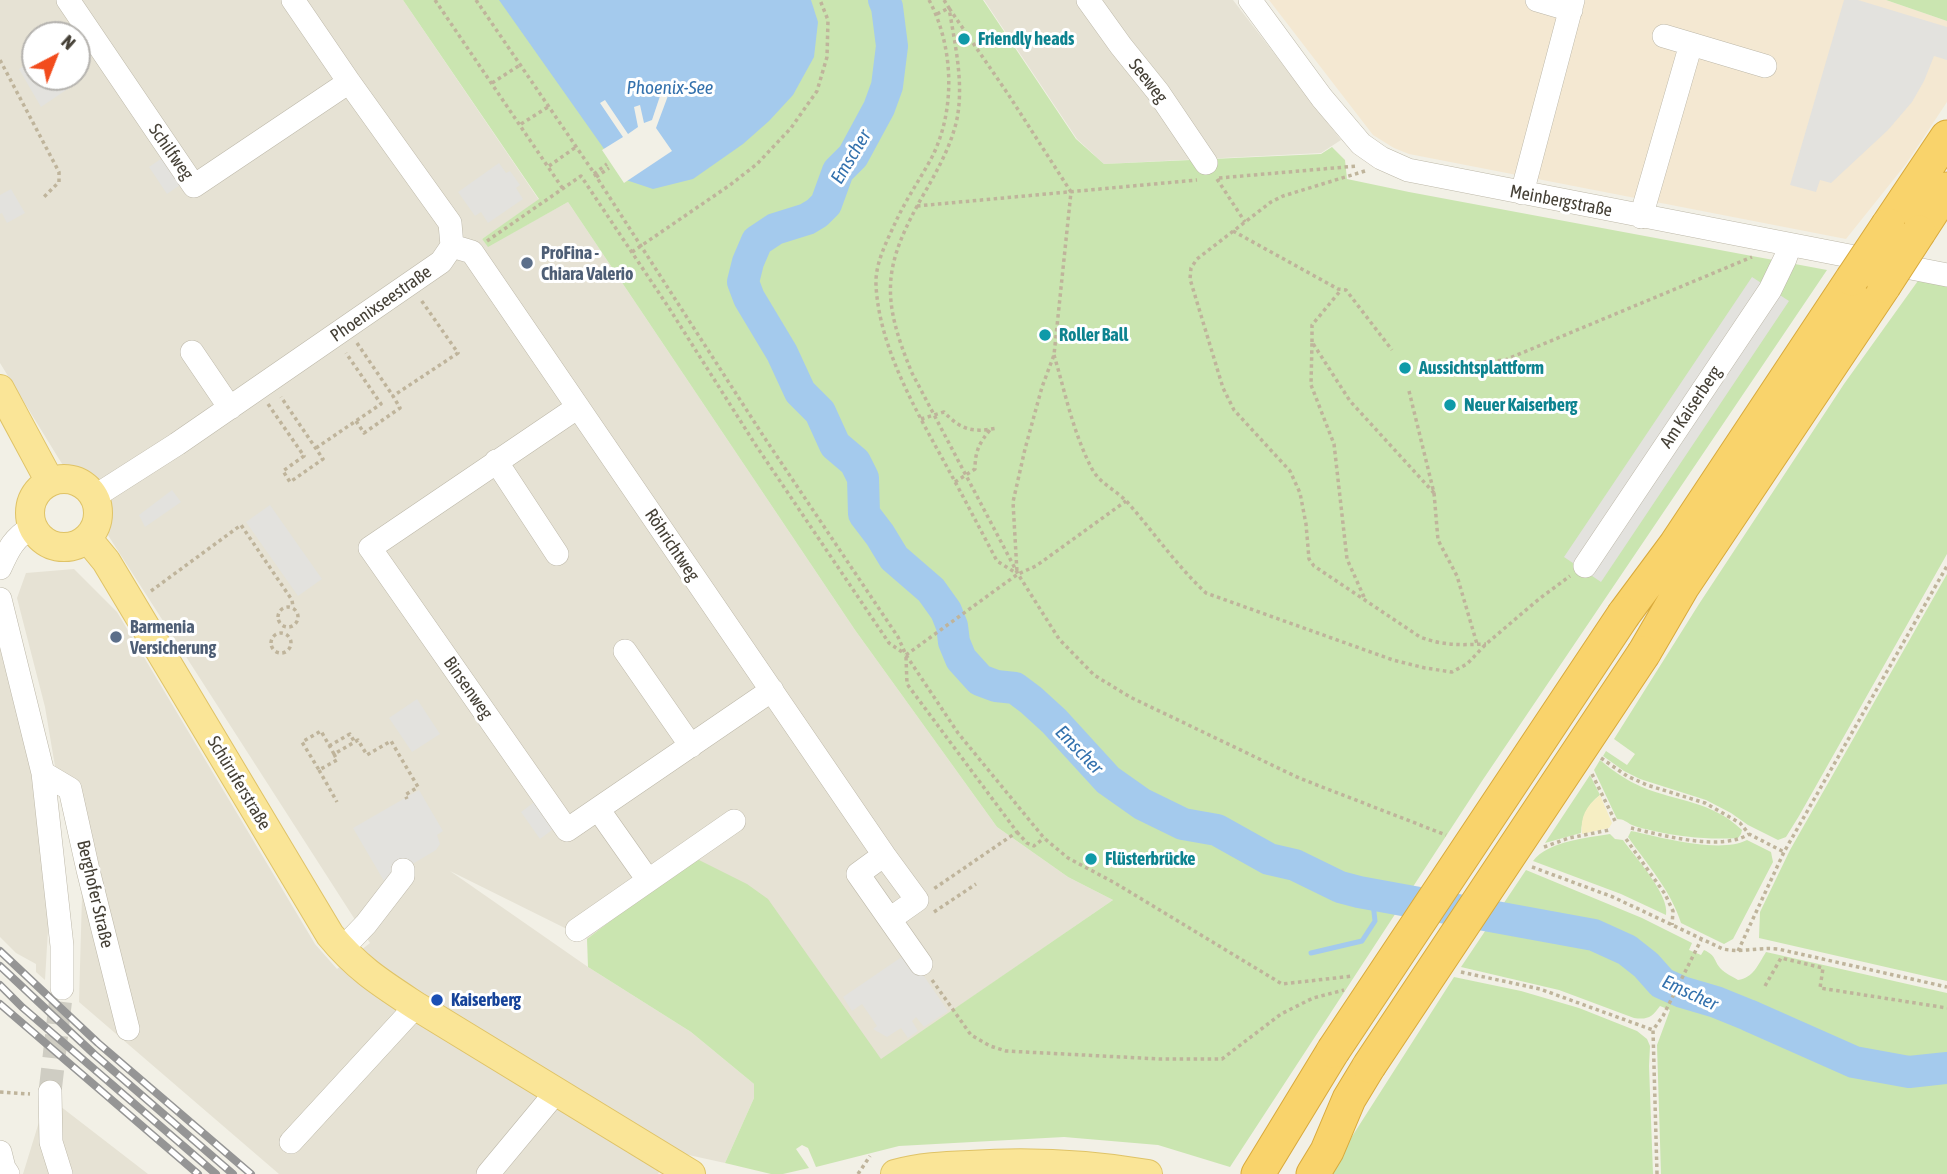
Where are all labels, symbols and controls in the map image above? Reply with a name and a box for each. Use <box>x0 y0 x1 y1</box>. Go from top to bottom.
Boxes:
north arrow <box>21 21 91 91</box>
place label: Friendly heads <box>978 28 1074 50</box>
text: N <box>57 30 80 54</box>
marker: Friendly heads <box>956 31 972 47</box>
street label: Seeweg <box>1124 55 1172 107</box>
water label: Phoenix-See <box>627 77 713 99</box>
street label: Schilfweg <box>144 120 198 184</box>
water label: Emscher <box>826 126 876 188</box>
street label: Meinbergstraße <box>1508 180 1614 222</box>
place label: ProFina - Chiara Valerio <box>541 242 633 284</box>
marker: ProFina - Chiara Valerio <box>519 255 535 271</box>
street label: Phoenixseestraße <box>326 261 436 347</box>
place label: Roller Ball <box>1059 324 1128 346</box>
marker: Roller Ball <box>1037 327 1053 343</box>
place label: Aussichtsplattform <box>1419 357 1544 379</box>
marker: Aussichtsplattform <box>1397 360 1413 376</box>
street label: Am Kaiserberg <box>1656 362 1726 452</box>
place label: Neuer Kaiserberg <box>1464 394 1577 416</box>
marker: Neuer Kaiserberg <box>1442 397 1458 413</box>
street label: Röhrichtweg <box>640 505 704 585</box>
place label: Barmenia Versicherung <box>130 616 216 658</box>
marker: Barmenia Versicherung <box>108 629 124 645</box>
street label: Binsenweg <box>439 653 497 723</box>
water label: Emscher <box>1050 721 1108 779</box>
street label: Schüruferstraße <box>203 732 275 834</box>
street label: Berghofer Straße <box>72 838 118 950</box>
place label: Flüsterbrücke <box>1105 848 1195 870</box>
marker: Flüsterbrücke <box>1083 851 1099 867</box>
water label: Emscher <box>1658 970 1722 1016</box>
place label: Kaiserberg <box>451 989 521 1011</box>
marker: Kaiserberg <box>429 992 445 1008</box>

